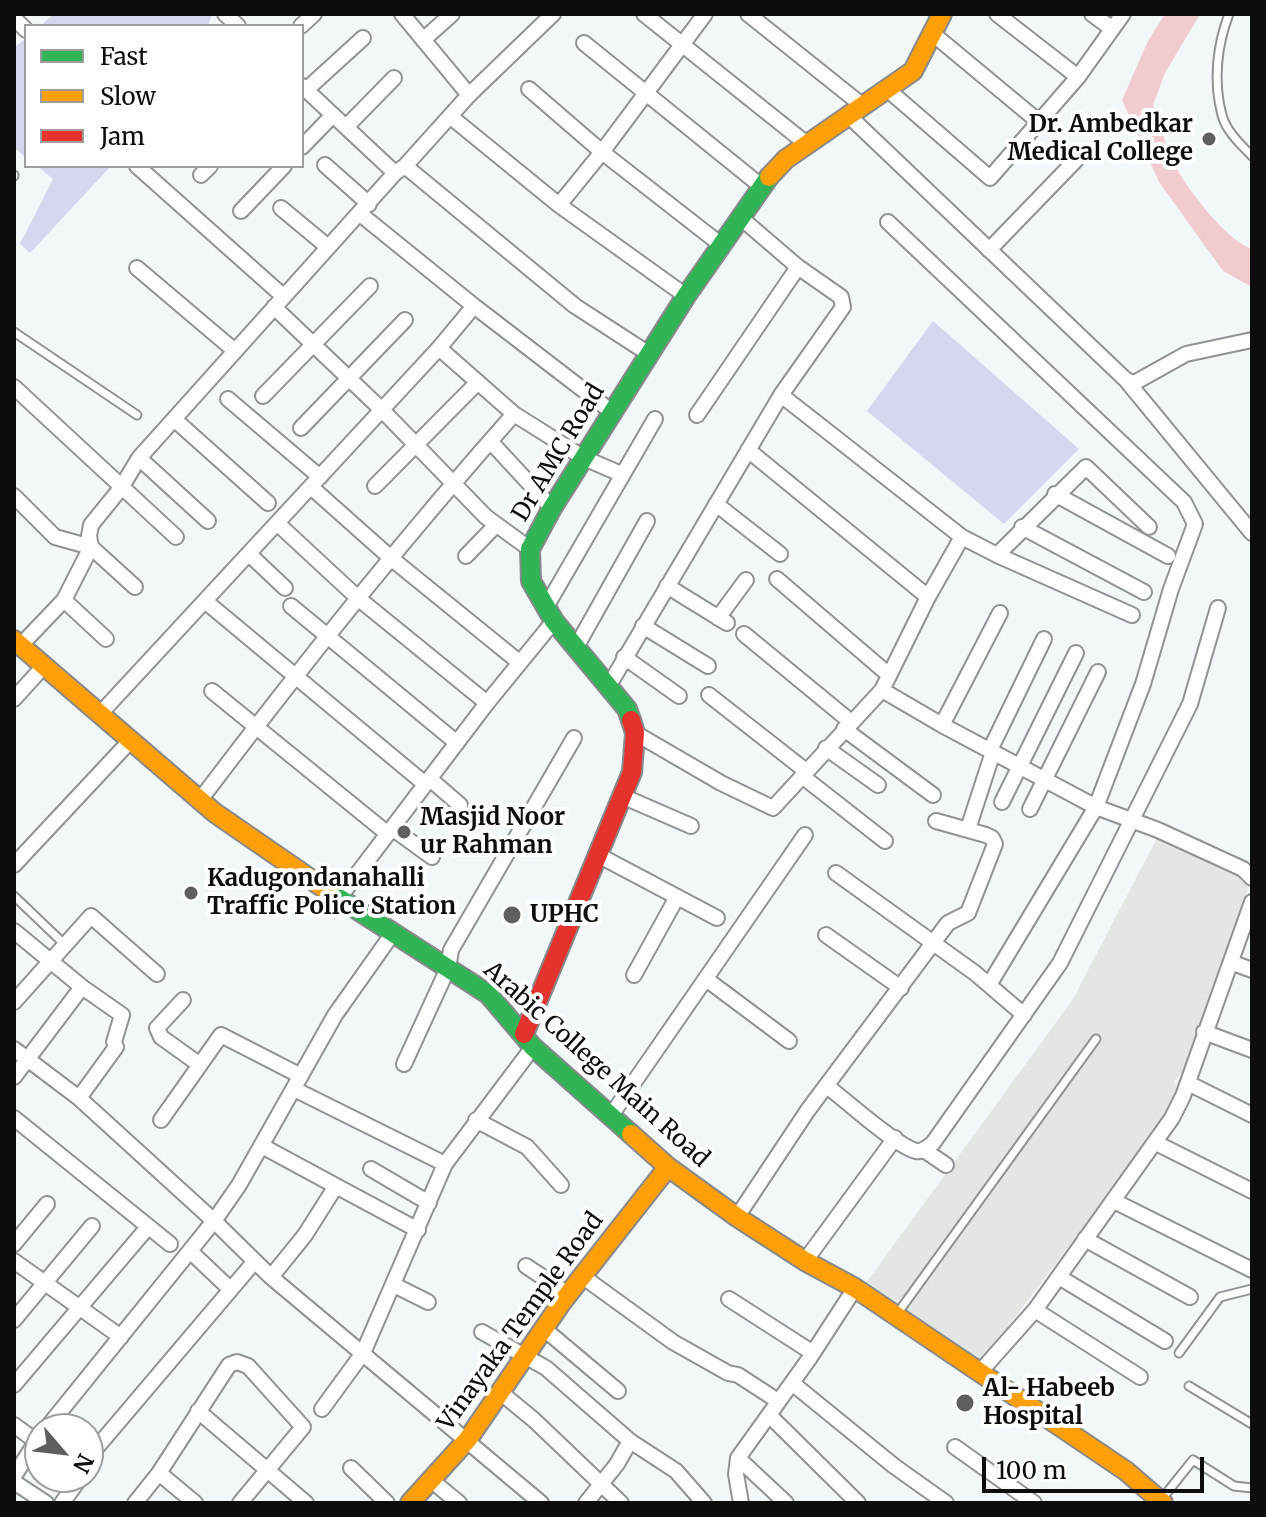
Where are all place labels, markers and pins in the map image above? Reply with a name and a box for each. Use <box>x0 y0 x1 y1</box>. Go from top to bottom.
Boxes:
place label: Dr. Ambedkar Medical College <box>1008 111 1193 167</box>
marker: Dr. Ambedkar Medical College <box>1200 130 1218 148</box>
place label: Masjid Noor ur Rahman <box>420 804 565 860</box>
marker: Masjid Noor ur Rahman <box>395 823 413 841</box>
place label: Kadugondanahalli Traffic Police Station <box>207 865 456 921</box>
marker: Kadugondanahalli Traffic Police Station <box>182 884 200 902</box>
place label: UPHC <box>530 901 599 929</box>
marker: UPHC <box>501 904 523 926</box>
place label: Al- Habeeb Hospital <box>983 1375 1115 1431</box>
marker: Al- Habeeb Hospital <box>954 1392 976 1414</box>

